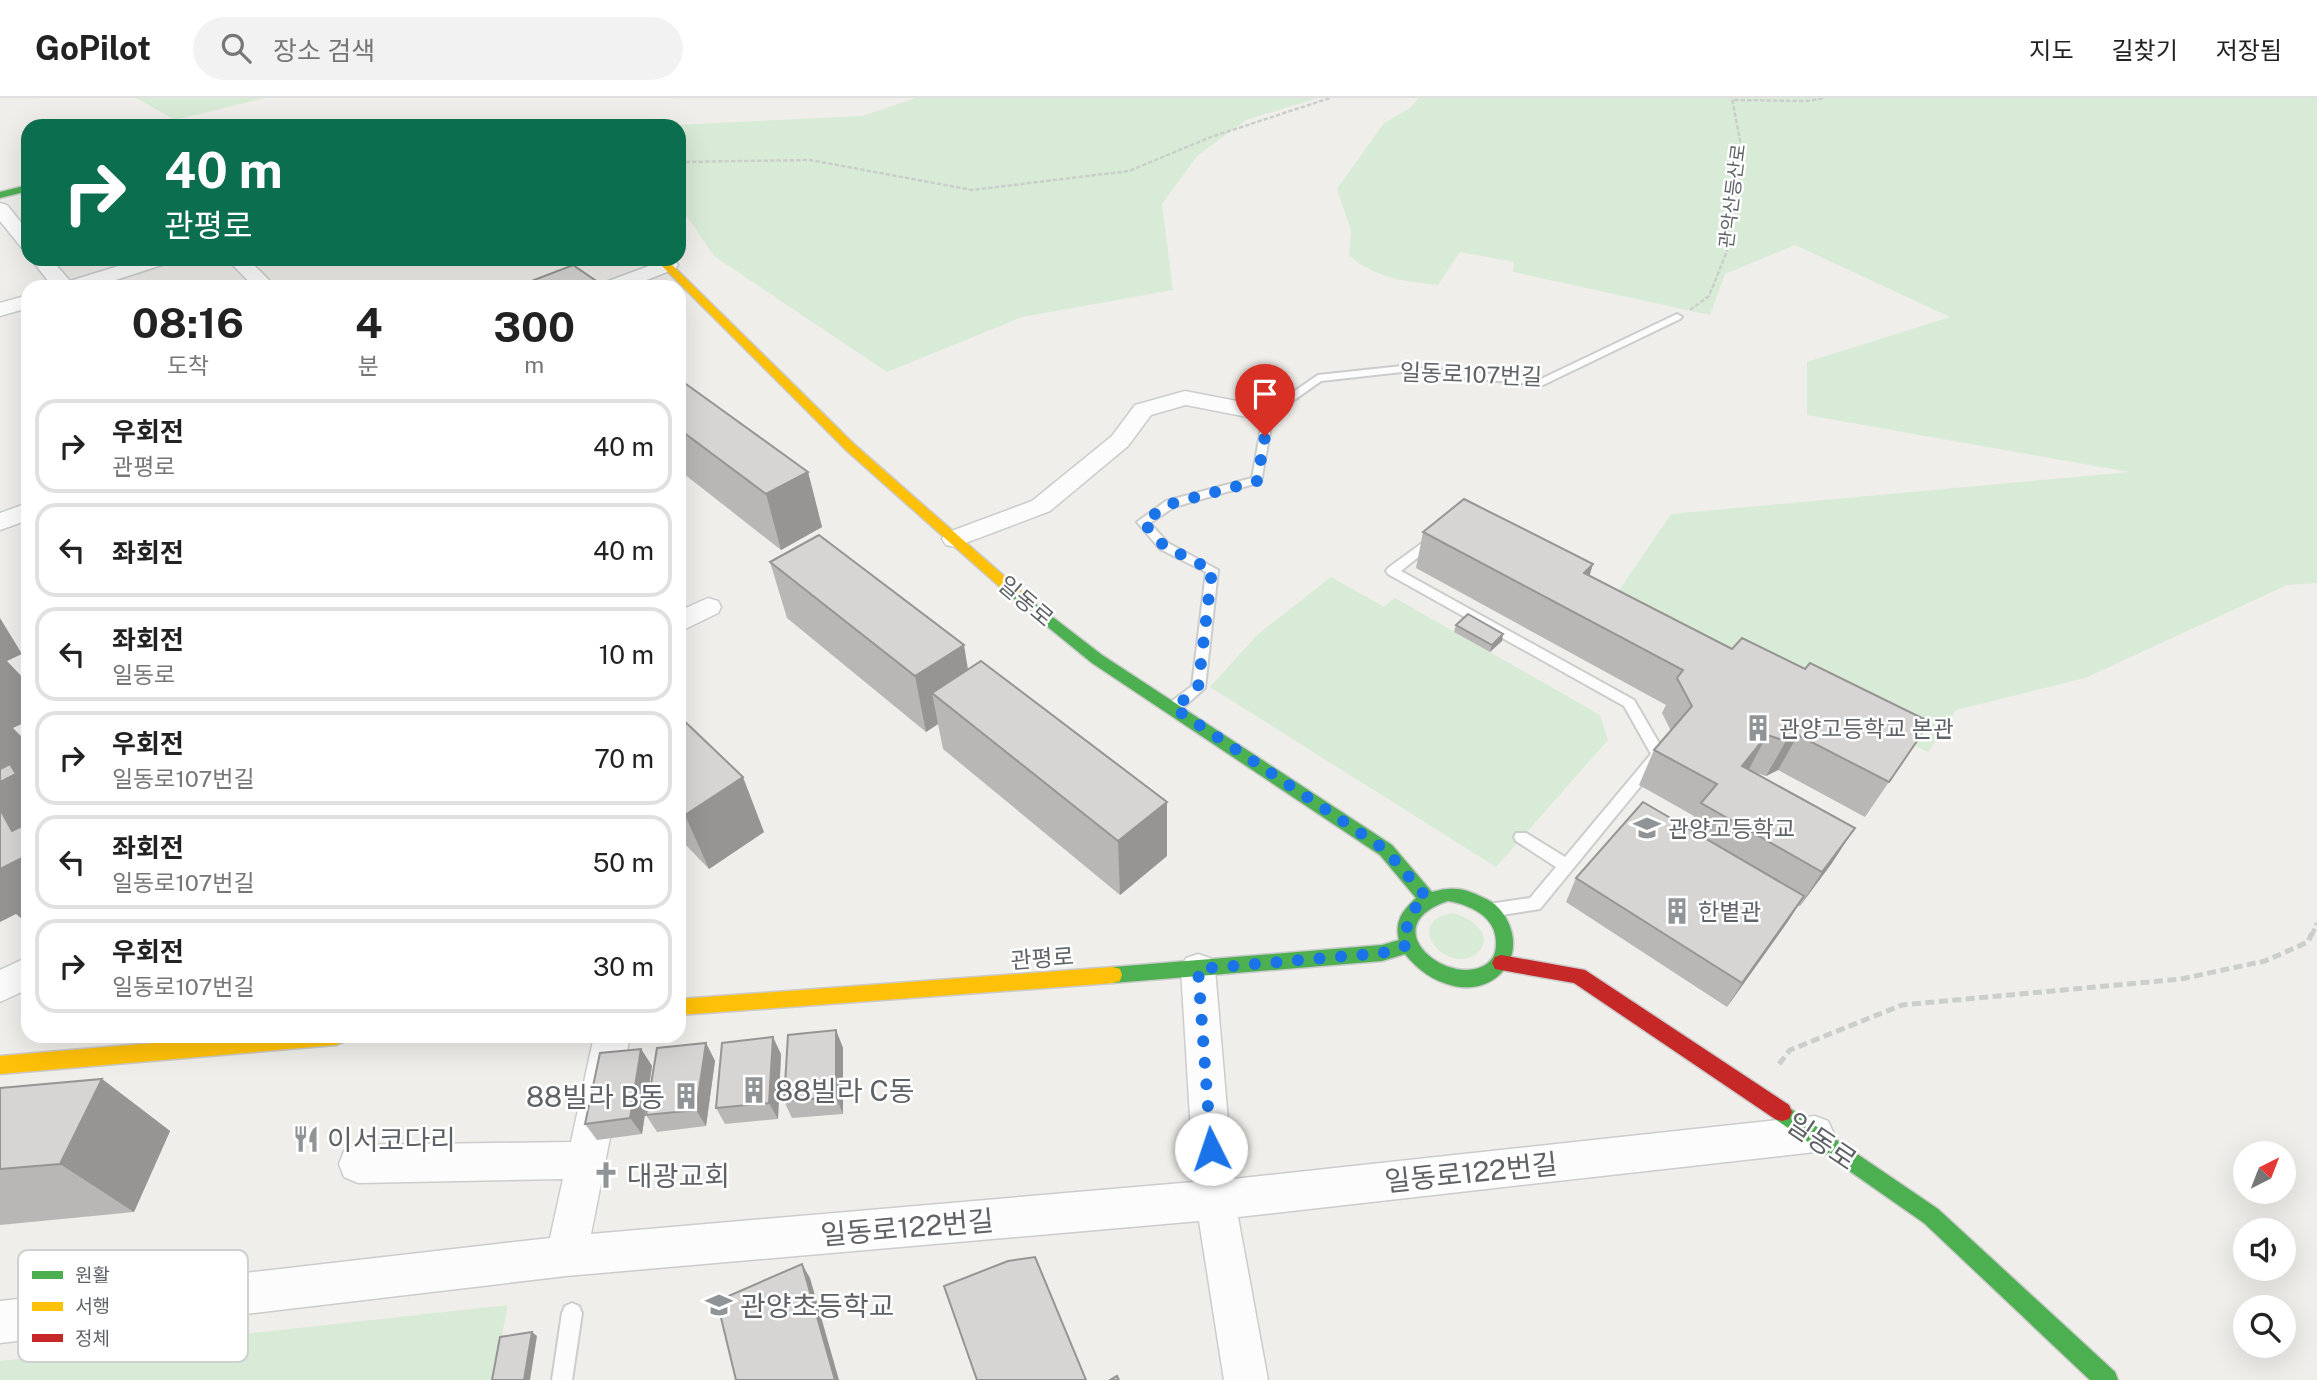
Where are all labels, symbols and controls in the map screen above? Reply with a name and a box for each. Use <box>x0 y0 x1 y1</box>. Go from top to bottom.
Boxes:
search box <box>193 17 683 80</box>
text: GoPilot <box>35 29 151 67</box>
icon: search <box>217 29 255 67</box>
text: 장소 검색 <box>273 35 375 66</box>
text: 지도 <box>2029 36 2074 64</box>
text: 길찾기 <box>2112 36 2178 64</box>
text: 저장됨 <box>2216 36 2282 64</box>
text: 40 m <box>164 141 283 199</box>
street label: 관악산등산로 <box>1715 143 1749 249</box>
icon: right <box>49 147 140 238</box>
text: 관평로 <box>164 207 252 244</box>
text: 08:16 <box>132 298 244 347</box>
text: 4 <box>355 298 382 347</box>
text: 300 <box>493 302 575 351</box>
text: m <box>524 351 544 378</box>
text: 도착 <box>167 352 209 379</box>
text: 분 <box>358 352 379 379</box>
street label: 일동로107번길 <box>1399 358 1543 390</box>
pin <box>1235 364 1295 436</box>
icon: arrive <box>1246 375 1284 413</box>
text: 우회전 <box>112 416 184 447</box>
icon: right <box>53 427 91 465</box>
text: 40 m <box>593 431 654 462</box>
text: 관평로 <box>112 453 175 480</box>
icon: left <box>53 531 91 569</box>
text: 40 m <box>593 535 654 566</box>
text: 좌회전 <box>112 537 184 568</box>
street label: 일동로 <box>993 570 1059 632</box>
text: 좌회전 <box>112 624 184 655</box>
icon: left <box>53 635 91 673</box>
text: 10 m <box>599 639 654 670</box>
text: 일동로 <box>112 661 175 688</box>
building icon: 관양고등학교 본관 <box>1743 713 1773 743</box>
place label: 관양고등학교 본관 <box>1779 715 1954 742</box>
text: 우회전 <box>112 728 184 759</box>
icon: right <box>53 739 91 777</box>
text: 70 m <box>594 743 654 774</box>
text: 일동로107번길 <box>112 765 255 792</box>
school or university icon: 관양고등학교 <box>1632 813 1662 843</box>
place label: 관양고등학교 <box>1668 815 1795 842</box>
text: 좌회전 <box>112 832 184 863</box>
icon: left <box>53 843 91 881</box>
text: 50 m <box>593 847 654 878</box>
text: 일동로107번길 <box>112 869 255 896</box>
building icon: 한볕관 <box>1662 896 1692 926</box>
place label: 한볕관 <box>1698 898 1761 925</box>
text: 우회전 <box>112 936 184 967</box>
street label: 관평로 <box>1009 942 1075 974</box>
icon: right <box>53 947 91 985</box>
text: 30 m <box>593 951 654 982</box>
text: 일동로107번길 <box>112 973 255 1000</box>
place label: 88빌라 C동 <box>775 1074 914 1107</box>
building icon: 88빌라 C동 <box>739 1075 769 1105</box>
place label: 88빌라 B동 <box>526 1080 665 1113</box>
building icon: 88빌라 B동 <box>671 1081 701 1111</box>
street label: 일동로 <box>1781 1106 1863 1176</box>
position arrow <box>1174 1112 1248 1186</box>
place label: 이서코다리 <box>327 1123 456 1156</box>
restaurant icon: 이서코다리 <box>291 1124 321 1154</box>
north arrow <box>2233 1141 2296 1204</box>
map controls <box>2233 1141 2296 1358</box>
street label: 일동로122번길 <box>1383 1147 1559 1197</box>
place label: 대광교회 <box>627 1159 730 1192</box>
church icon: 대광교회 <box>591 1160 621 1190</box>
street label: 일동로122번길 <box>819 1203 995 1251</box>
button: sound <box>2233 1218 2296 1281</box>
legend <box>18 1250 248 1362</box>
text: 원활 <box>75 1264 110 1286</box>
place label: 관양초등학교 <box>740 1289 895 1322</box>
school or university icon: 관양초등학교 <box>704 1290 734 1320</box>
text: 서행 <box>75 1295 110 1317</box>
button: search <box>2233 1295 2296 1358</box>
text: 정체 <box>75 1327 110 1349</box>

